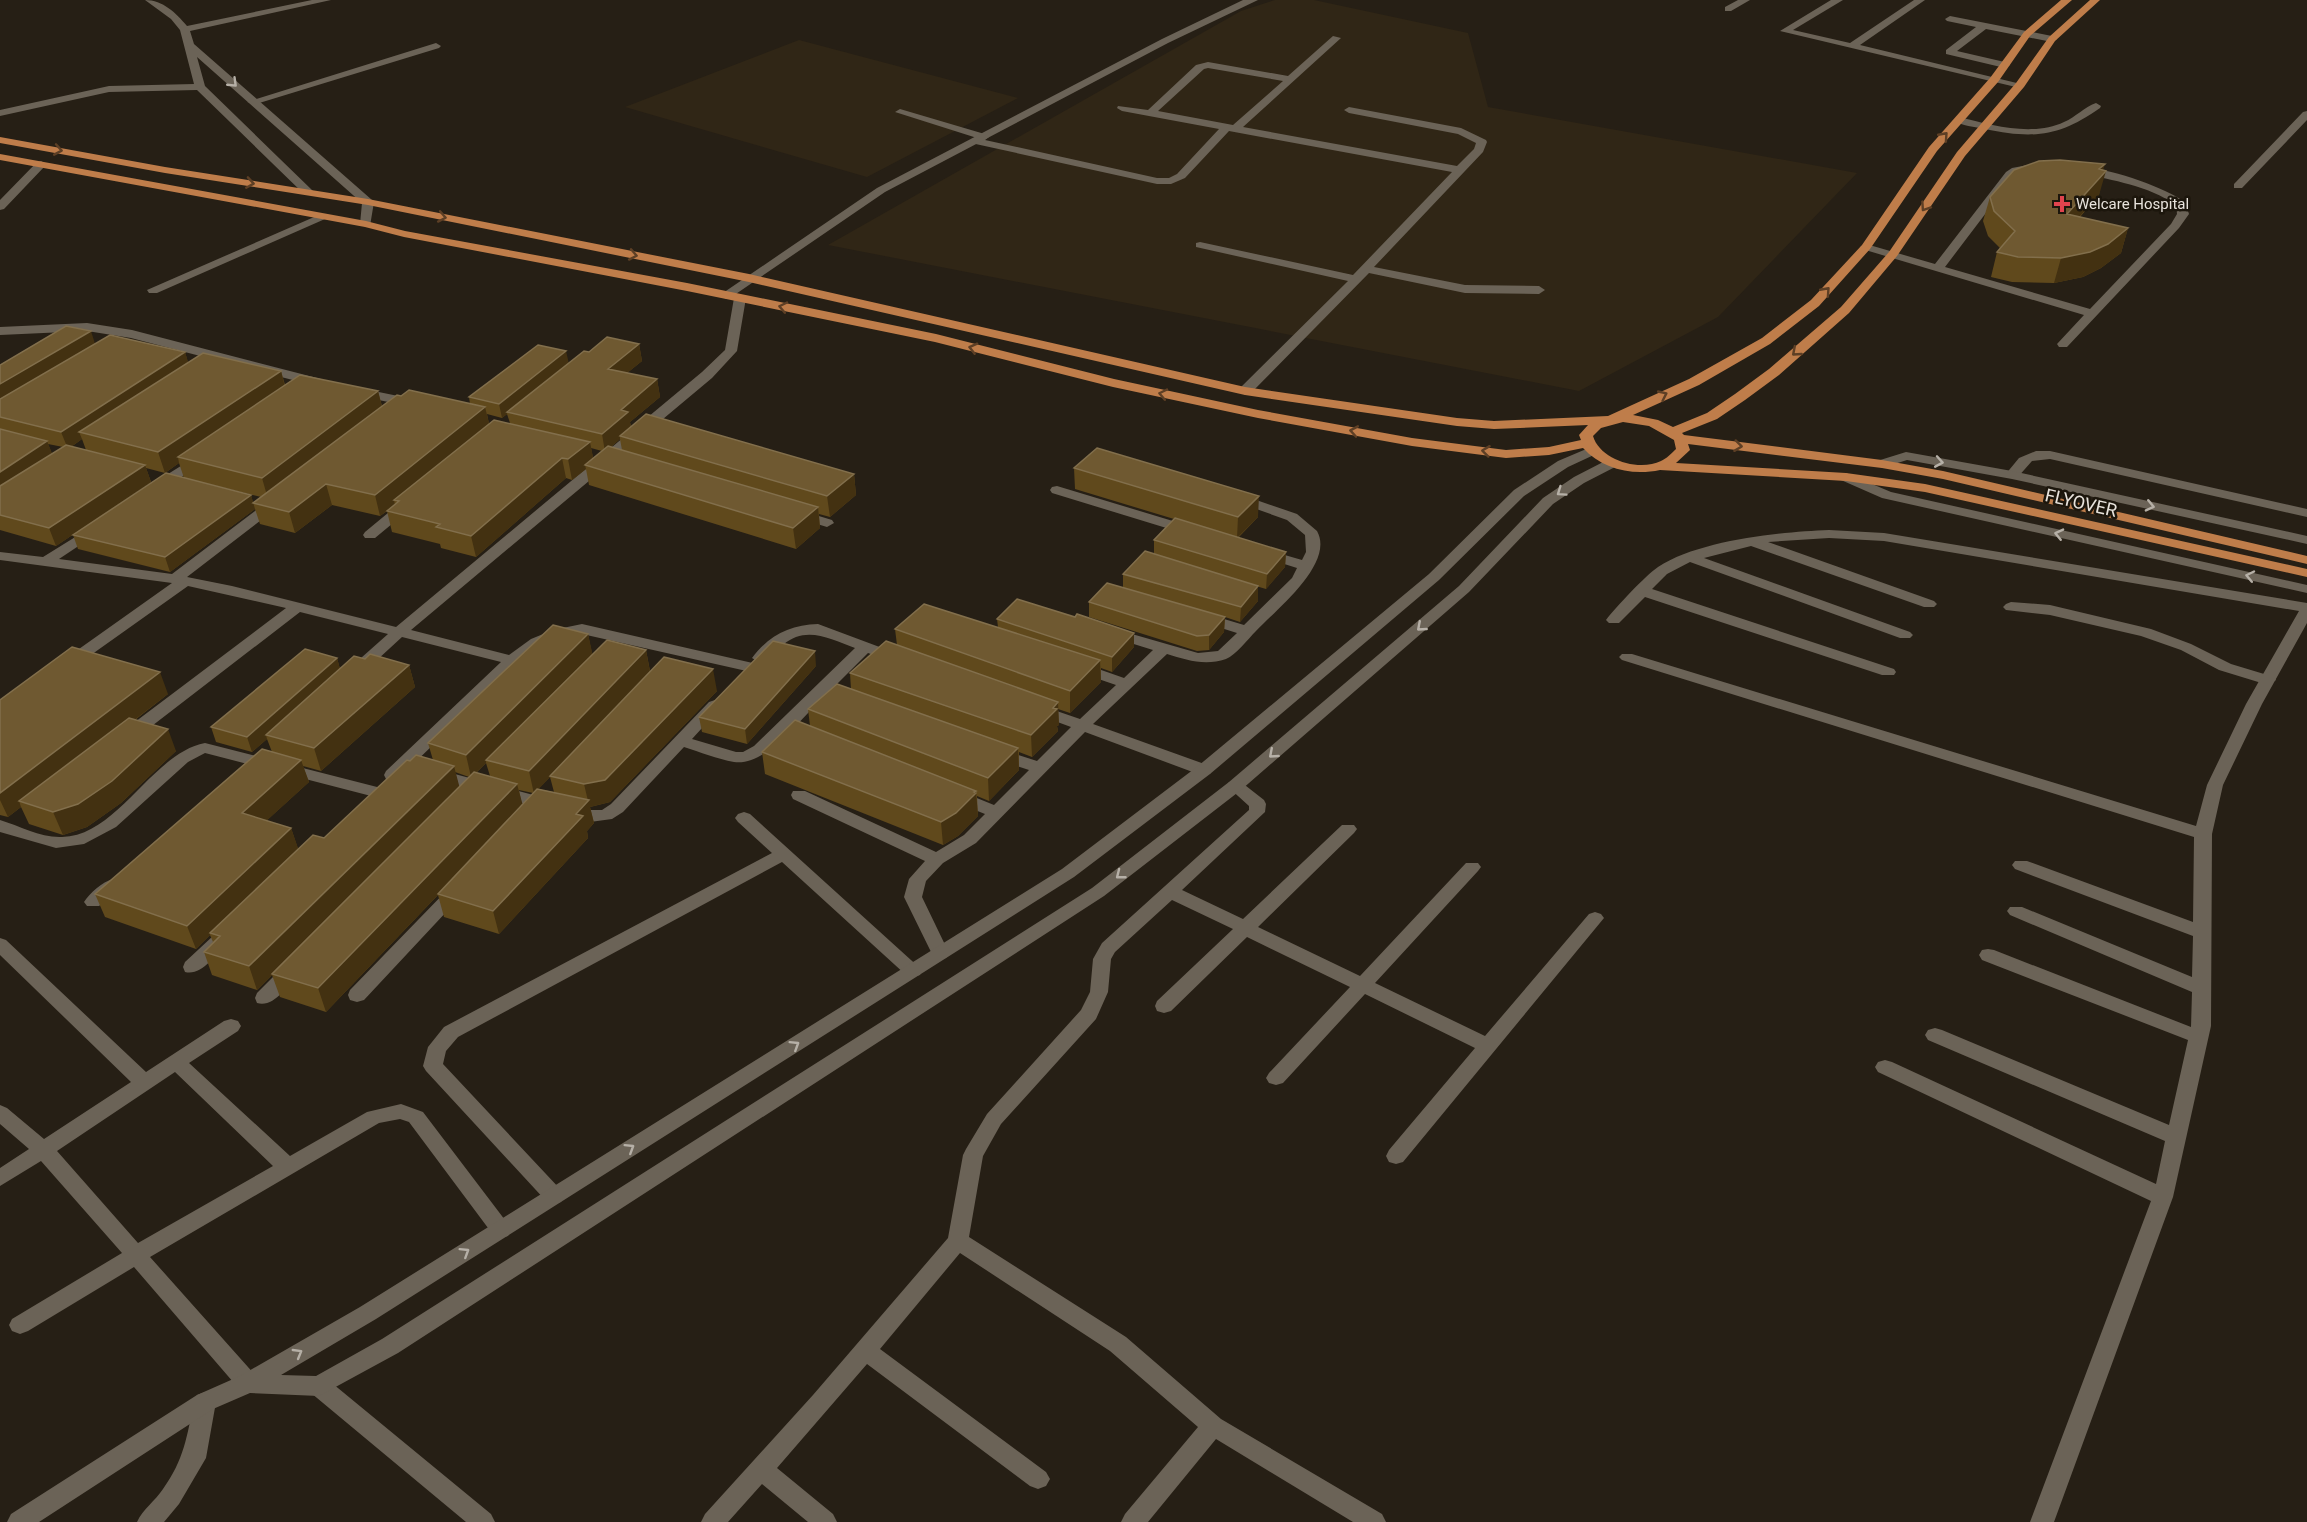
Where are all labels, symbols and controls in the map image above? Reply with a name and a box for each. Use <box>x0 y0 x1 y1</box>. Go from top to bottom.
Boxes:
one-way arrow <box>225 76 236 87</box>
one-way arrow <box>1937 132 1948 143</box>
one-way arrow <box>52 143 62 156</box>
one-way arrow <box>245 177 254 189</box>
marker: Welcare Hospital <box>2053 195 2071 213</box>
place label: Welcare Hospital <box>2076 195 2189 213</box>
one-way arrow <box>1921 200 1932 211</box>
one-way arrow <box>437 210 447 223</box>
one-way arrow <box>628 248 638 261</box>
one-way arrow <box>1819 287 1830 297</box>
one-way arrow <box>778 301 788 314</box>
one-way arrow <box>968 342 978 355</box>
one-way arrow <box>1792 345 1803 356</box>
one-way arrow <box>1158 388 1168 401</box>
one-way arrow <box>1657 391 1668 403</box>
one-way arrow <box>1349 426 1359 438</box>
one-way arrow <box>1734 440 1743 452</box>
one-way arrow <box>1482 446 1491 458</box>
one-way arrow <box>1934 455 1944 468</box>
street label: FLYOVER <box>2043 484 2119 521</box>
one-way arrow <box>1557 485 1568 496</box>
one-way arrow <box>2145 499 2155 512</box>
one-way arrow <box>2055 528 2065 541</box>
one-way arrow <box>2245 571 2255 584</box>
one-way arrow <box>1417 620 1427 631</box>
one-way arrow <box>1269 747 1280 758</box>
one-way arrow <box>1116 868 1127 879</box>
one-way arrow <box>789 1040 799 1052</box>
one-way arrow <box>624 1144 634 1156</box>
one-way arrow <box>459 1248 469 1260</box>
one-way arrow <box>292 1349 302 1361</box>

